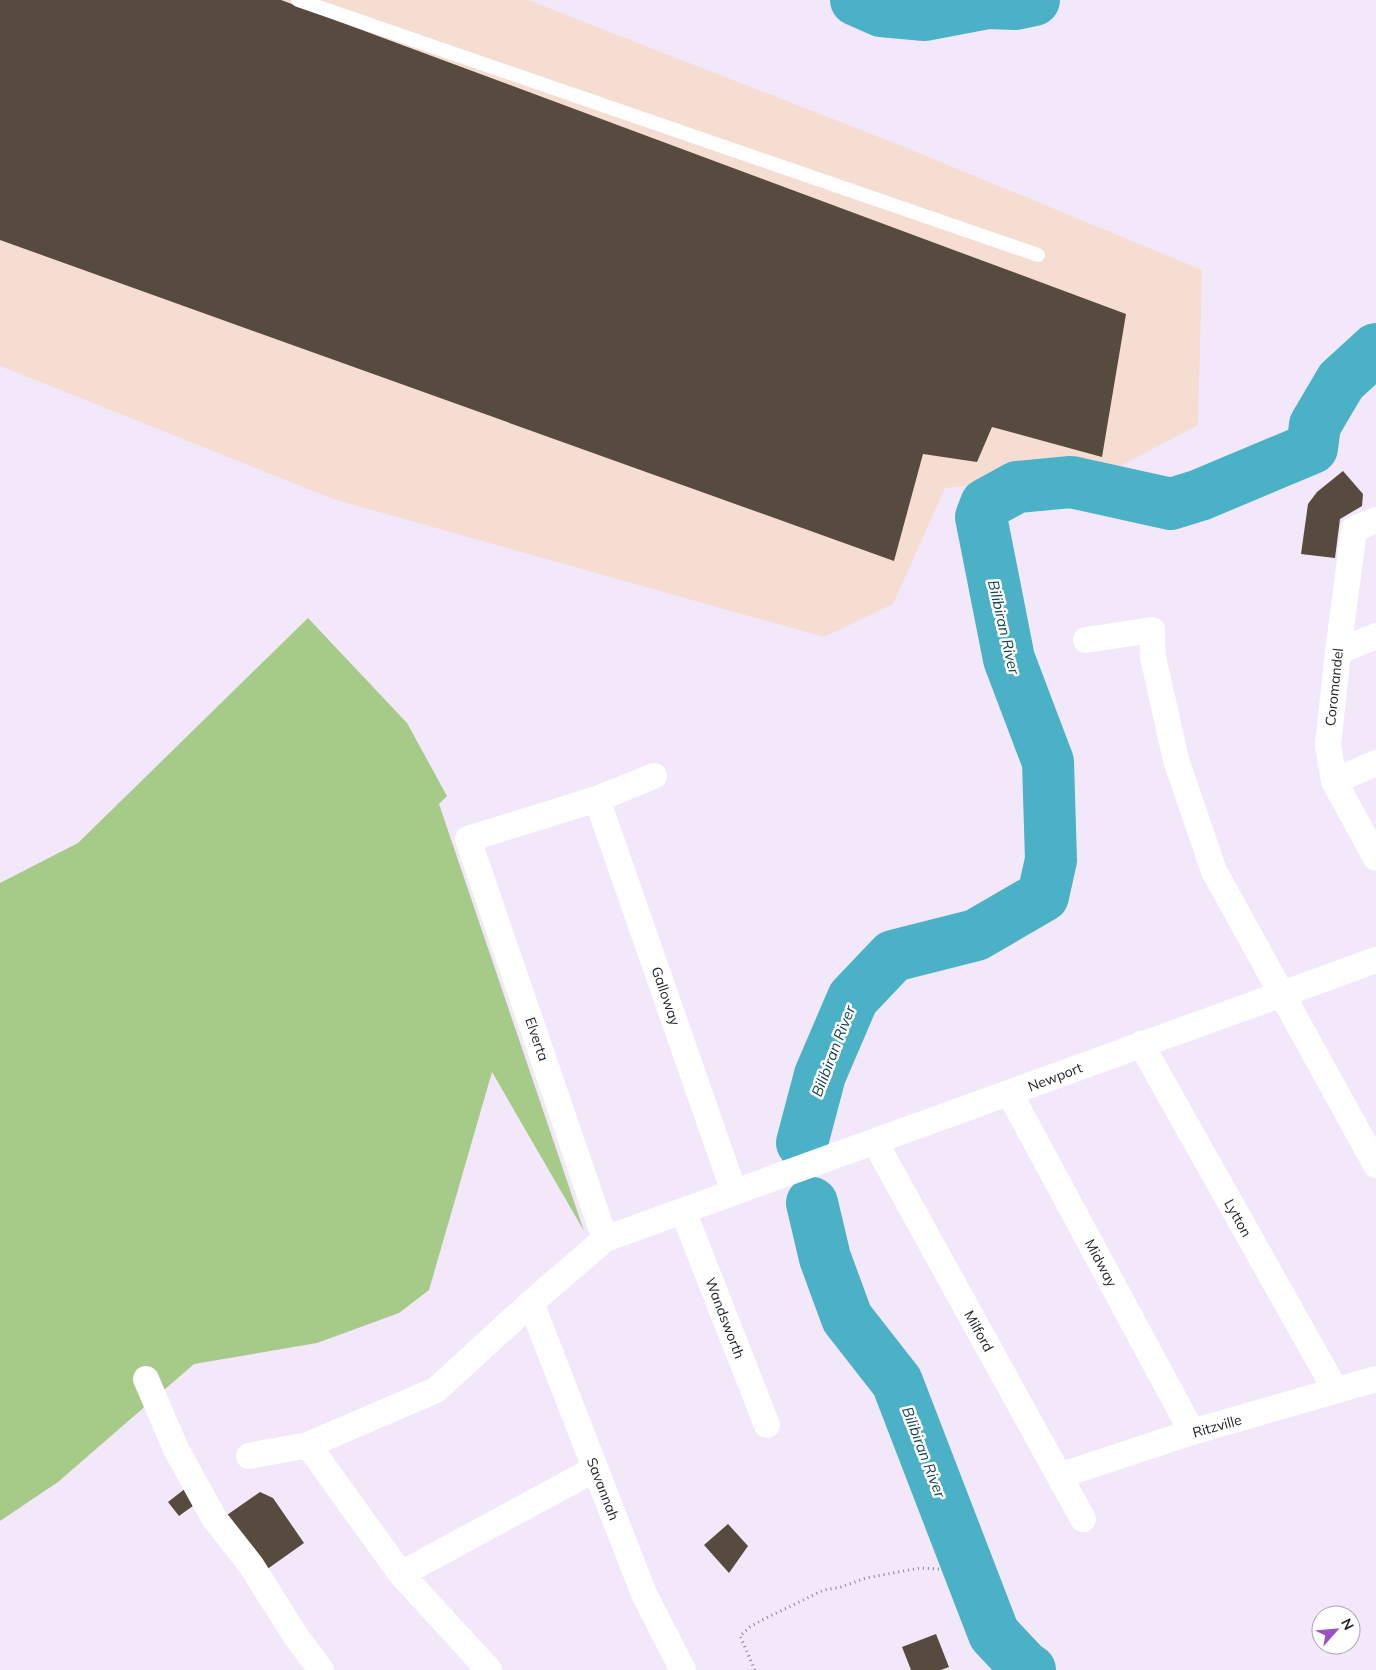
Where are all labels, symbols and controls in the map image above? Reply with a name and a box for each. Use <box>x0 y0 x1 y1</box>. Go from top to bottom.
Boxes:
water label: Bilibiran River <box>984 578 1024 676</box>
street label: Coromandel <box>1321 647 1347 727</box>
street label: Galloway <box>648 964 685 1028</box>
water label: Bilibiran River <box>807 1002 859 1099</box>
street label: Elverta <box>521 1015 553 1063</box>
street label: Newport <box>1025 1058 1085 1096</box>
street label: Lytton <box>1220 1196 1256 1240</box>
street label: Midway <box>1081 1236 1121 1290</box>
street label: Wandsworth <box>701 1275 749 1361</box>
street label: Milford <box>960 1307 998 1355</box>
water label: Bilibiran River <box>898 1404 950 1501</box>
street label: Ritzville <box>1190 1410 1244 1442</box>
street label: Savannah <box>583 1455 623 1523</box>
north arrow <box>1311 1605 1361 1655</box>
text: N <box>1337 1615 1358 1633</box>

